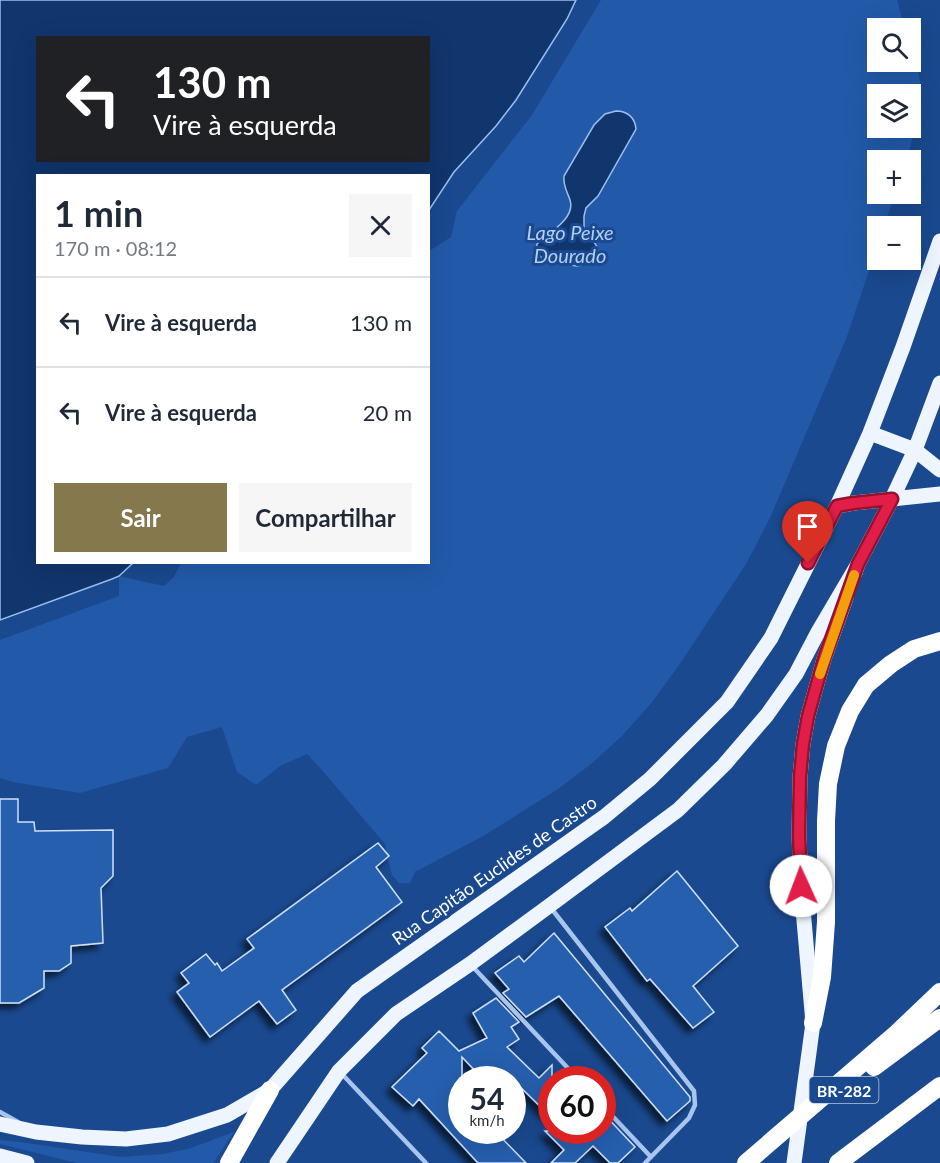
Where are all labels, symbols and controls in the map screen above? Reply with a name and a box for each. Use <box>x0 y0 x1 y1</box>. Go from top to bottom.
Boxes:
map controls <box>867 18 921 270</box>
button: search <box>867 18 921 72</box>
text: 130 m <box>153 57 271 107</box>
icon: left <box>54 60 132 138</box>
button: layers <box>867 84 921 138</box>
text: Vire à esquerda <box>153 108 337 141</box>
button: + <box>867 150 921 204</box>
text: 1 min <box>54 191 143 235</box>
button: close <box>349 194 412 257</box>
button: − <box>867 216 921 270</box>
water label: Lago Peixe Dourado <box>526 220 614 267</box>
text: 170 m · 08:12 <box>54 236 177 260</box>
icon: left <box>54 306 87 339</box>
text: Vire à esquerda <box>105 309 257 336</box>
text: 130 m <box>350 309 412 336</box>
icon: left <box>54 396 87 429</box>
text: Vire à esquerda <box>105 399 257 426</box>
text: 20 m <box>363 399 412 426</box>
button: Sair <box>54 483 227 552</box>
button: Compartilhar <box>239 483 412 552</box>
pin <box>782 501 833 563</box>
icon: arrive <box>791 510 824 543</box>
street label: Rua Capitão Euclides de Castro <box>387 791 601 949</box>
position arrow <box>769 854 833 918</box>
speed limit sign: 60 <box>538 1066 616 1144</box>
road number: BR-282 <box>810 1077 878 1103</box>
text: 54 <box>470 1080 504 1116</box>
text: km/h <box>469 1111 505 1129</box>

